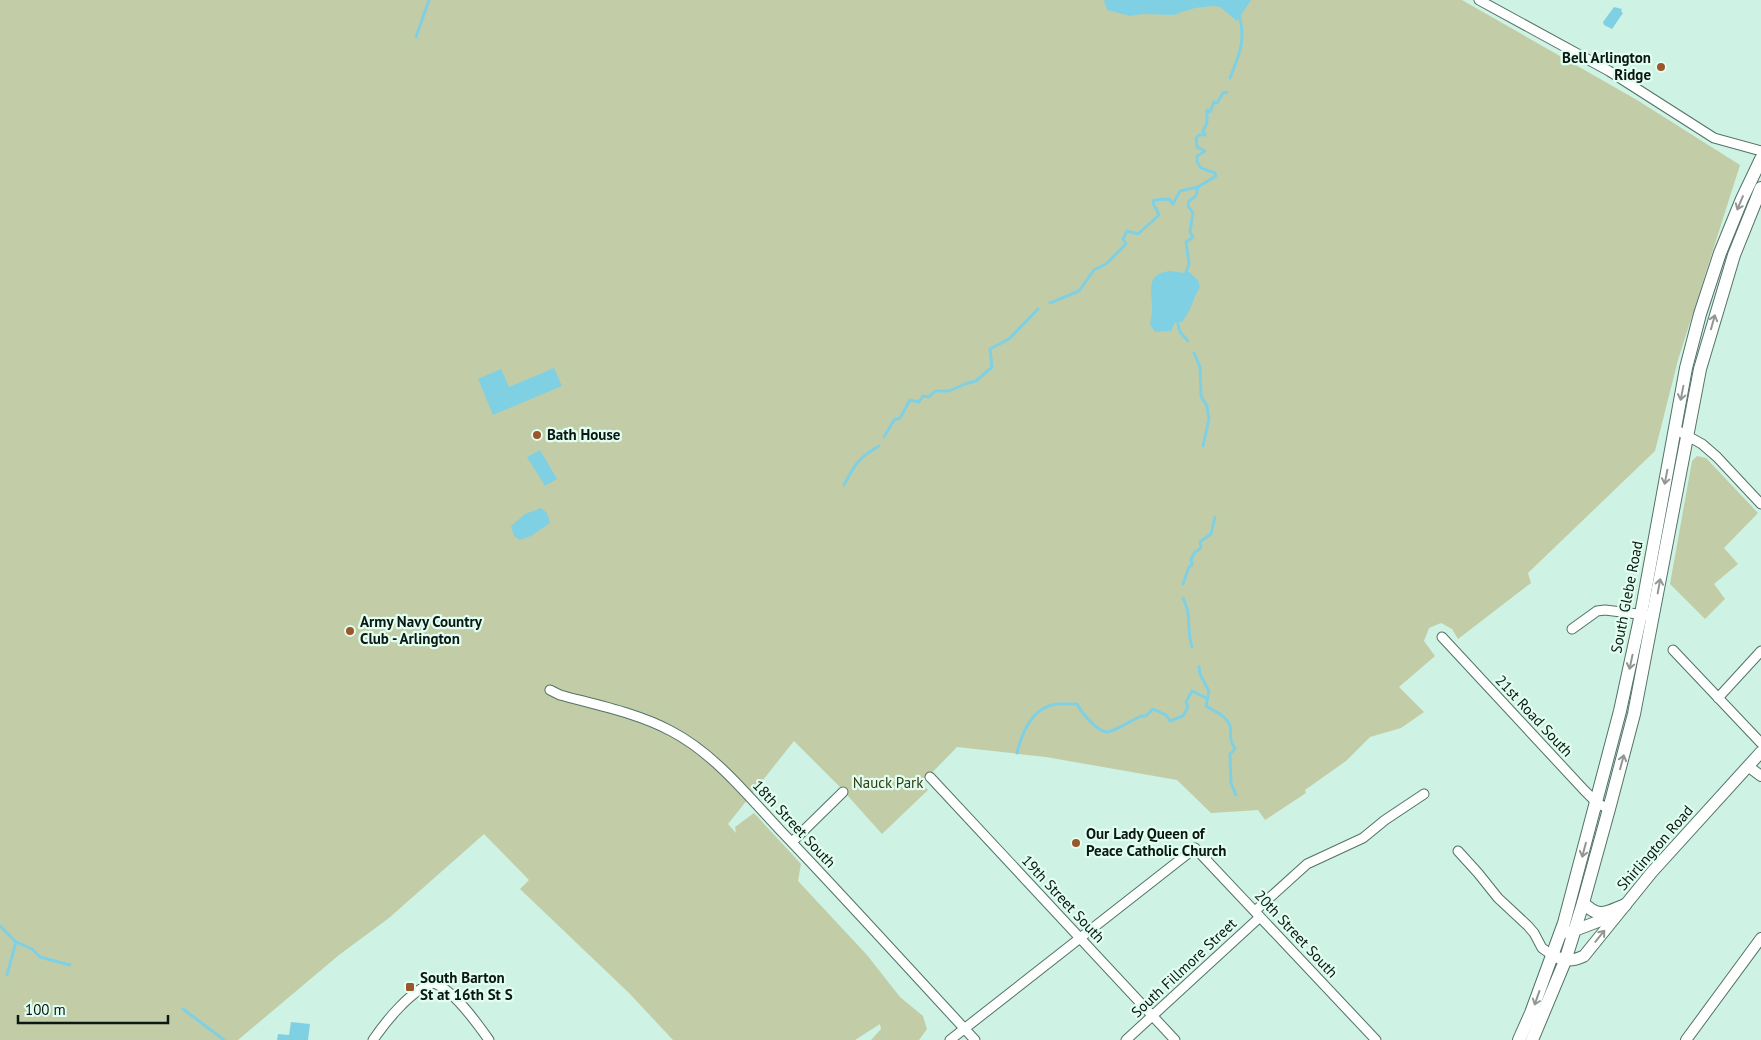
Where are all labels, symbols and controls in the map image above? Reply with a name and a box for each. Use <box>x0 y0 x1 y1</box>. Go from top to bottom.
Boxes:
place label: Bell Arlington Ridge <box>1562 48 1651 84</box>
marker: Bell Arlington Ridge <box>1655 61 1667 73</box>
one-way arrow <box>1735 195 1745 210</box>
one-way arrow <box>1709 314 1718 330</box>
one-way arrow <box>1676 384 1686 400</box>
place label: Bath House <box>547 425 621 444</box>
marker: Bath House <box>531 429 543 441</box>
one-way arrow <box>1660 468 1670 484</box>
street label: South Glebe Road <box>1606 539 1647 655</box>
one-way arrow <box>1655 578 1665 594</box>
place label: Army Navy Country Club - Arlington <box>360 612 483 648</box>
marker: Army Navy Country Club - Arlington <box>344 625 356 637</box>
one-way arrow <box>1626 653 1635 669</box>
street label: 21st Road South <box>1492 671 1577 760</box>
one-way arrow <box>1617 754 1627 770</box>
park label: Nauck Park <box>853 773 924 792</box>
street label: 18th Street South <box>749 776 840 872</box>
street label: Shirlington Road <box>1612 801 1697 894</box>
place label: Our Lady Queen of Peace Catholic Church <box>1086 824 1226 860</box>
marker: Our Lady Queen of Peace Catholic Church <box>1070 837 1082 849</box>
one-way arrow <box>1578 842 1588 858</box>
street label: 19th Street South <box>1018 851 1109 947</box>
street label: 20th Street South <box>1251 886 1342 982</box>
street label: South Fillmore Street <box>1127 914 1240 1021</box>
one-way arrow <box>1595 930 1606 943</box>
place label: South Barton St at 16th St S <box>420 968 513 1004</box>
marker: South Barton St at 16th St S <box>404 981 416 993</box>
one-way arrow <box>1531 990 1541 1006</box>
scale bar <box>18 992 168 1024</box>
text: 100 m <box>25 1000 66 1019</box>

